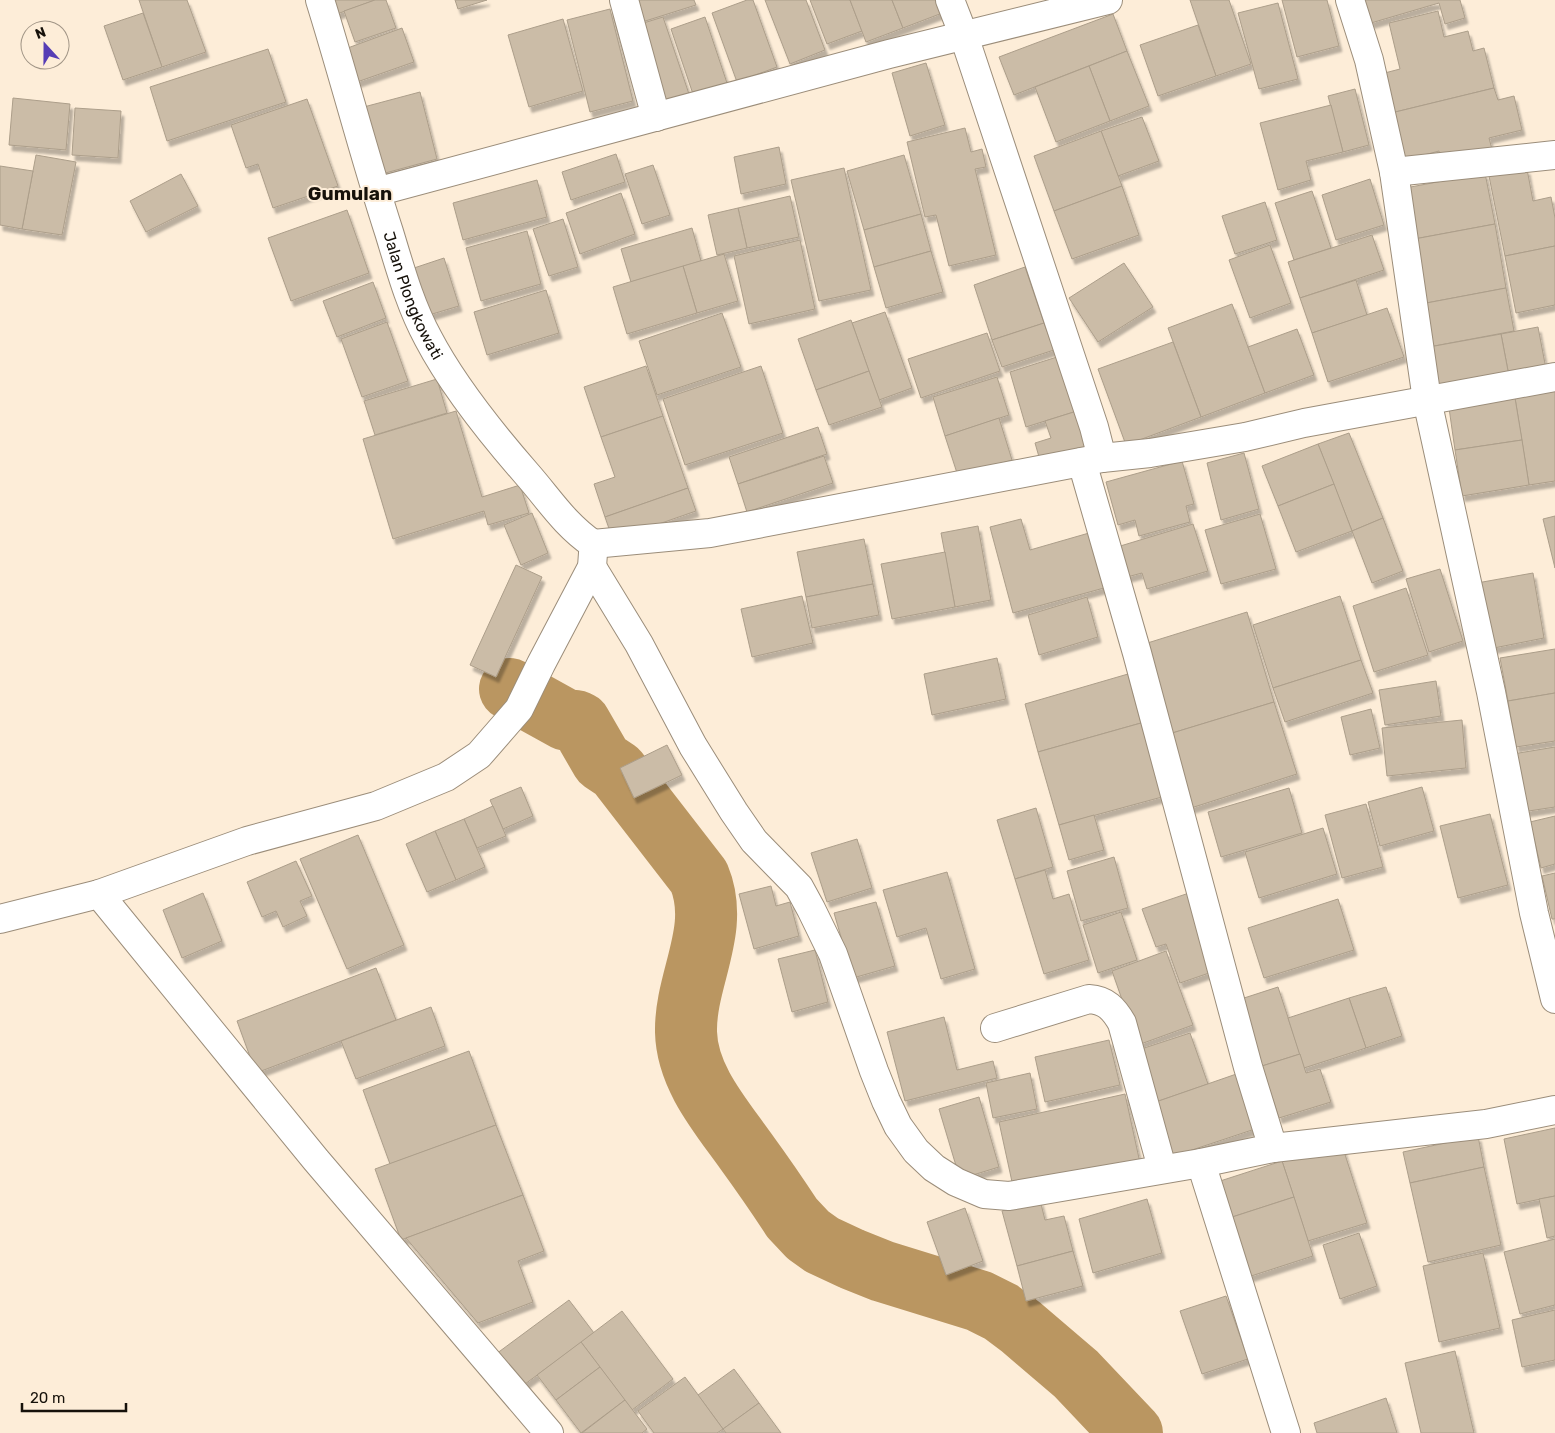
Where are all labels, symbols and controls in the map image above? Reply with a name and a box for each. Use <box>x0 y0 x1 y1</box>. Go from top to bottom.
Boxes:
north arrow <box>20 20 70 70</box>
text: N <box>33 24 48 43</box>
district label: Gumulan <box>308 182 392 205</box>
street label: Jalan Plongkowati <box>380 229 447 363</box>
scale bar <box>22 1380 126 1412</box>
text: 20 m <box>30 1389 65 1407</box>

